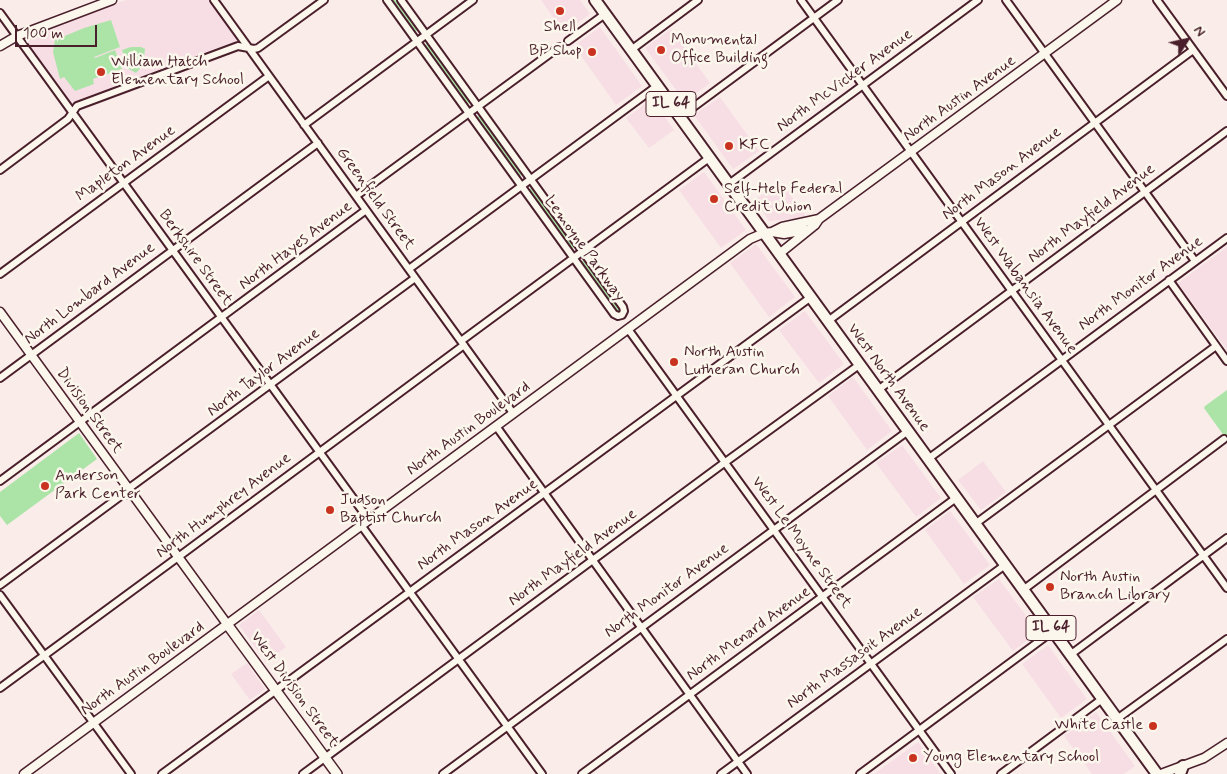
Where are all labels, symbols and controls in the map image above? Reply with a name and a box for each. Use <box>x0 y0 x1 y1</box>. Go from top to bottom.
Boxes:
marker: Shell <box>554 5 566 17</box>
scale bar <box>18 15 100 47</box>
north arrow <box>1162 15 1212 65</box>
place label: Shell <box>544 18 576 38</box>
text: N <box>1189 22 1209 40</box>
text: 100 m <box>23 24 63 44</box>
street label: North McVicker Avenue <box>773 25 917 137</box>
place label: Monumental Office Building <box>671 31 768 69</box>
place label: BP Shop <box>529 42 582 62</box>
marker: Monumental Office Building <box>655 44 667 56</box>
marker: BP Shop <box>586 46 598 58</box>
street label: North Austin Avenue <box>900 52 1020 146</box>
place label: William Hatch Elementary School <box>111 53 244 91</box>
marker: William Hatch Elementary School <box>95 66 107 78</box>
road number: IL 64 <box>646 92 696 116</box>
street label: Mapleton Avenue <box>73 122 179 206</box>
street label: North Mason Avenue <box>939 123 1065 225</box>
place label: KFC <box>739 136 769 156</box>
marker: KFC <box>723 140 735 152</box>
street label: Greenfield Street <box>331 144 419 254</box>
street label: North Mayfield Avenue <box>1025 160 1159 268</box>
place label: Self-Help Federal Credit Union <box>724 180 843 218</box>
street label: Lemoyne Parkway <box>539 193 629 305</box>
marker: Self-Help Federal Credit Union <box>708 193 720 205</box>
street label: North Hayes Avenue <box>236 197 356 295</box>
street label: Berkshire Street <box>154 206 236 310</box>
street label: West Wabansia Avenue <box>969 214 1081 358</box>
street label: North Monitor Avenue <box>1075 232 1207 336</box>
street label: North Lombard Avenue <box>21 239 159 349</box>
street label: West North Avenue <box>842 320 934 436</box>
street label: North Taylor Avenue <box>204 324 324 422</box>
place label: North Austin Lutheran Church <box>684 343 800 381</box>
marker: North Austin Lutheran Church <box>668 356 680 368</box>
street label: Division Street <box>52 364 126 458</box>
street label: North Austin Boulevard <box>403 378 535 480</box>
street label: North Humphrey Avenue <box>153 449 295 563</box>
place label: Anderson Park Center <box>55 467 141 505</box>
street label: West Le Moyne Street <box>747 473 855 613</box>
street label: North Mason Avenue <box>414 475 542 575</box>
marker: Anderson Park Center <box>39 480 51 492</box>
place label: Judson Baptist Church <box>340 491 442 529</box>
marker: Judson Baptist Church <box>324 504 336 516</box>
street label: North Mayfield Avenue <box>505 505 641 611</box>
street label: North Monitor Avenue <box>601 539 733 643</box>
place label: North Austin Branch Library <box>1060 568 1170 606</box>
marker: North Austin Branch Library <box>1044 581 1056 593</box>
street label: North Menard Avenue <box>683 583 815 685</box>
street label: North Massasoit Avenue <box>784 603 926 713</box>
road number: IL 64 <box>1026 616 1076 640</box>
street label: North Austin Boulevard <box>77 618 209 720</box>
street label: West Division Street <box>246 628 342 752</box>
place label: White Castle <box>1054 716 1143 736</box>
marker: White Castle <box>1147 720 1159 732</box>
place label: Young Elementary School <box>923 748 1099 768</box>
marker: Young Elementary School <box>907 752 919 764</box>

